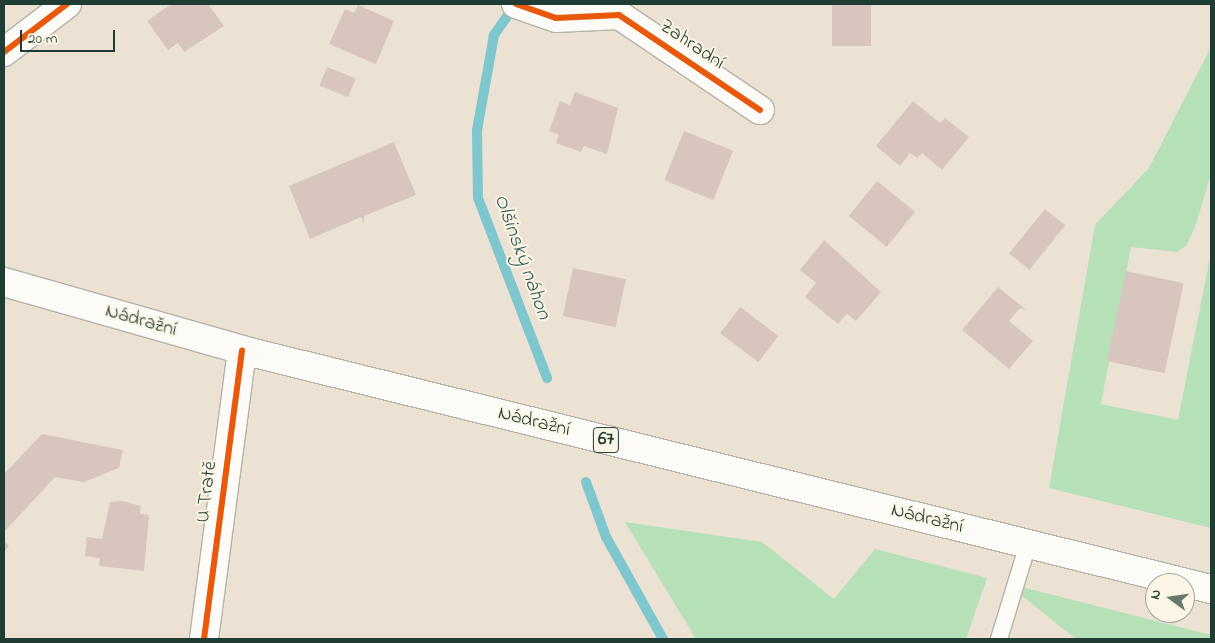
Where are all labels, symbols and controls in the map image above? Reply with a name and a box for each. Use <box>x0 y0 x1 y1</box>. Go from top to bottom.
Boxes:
street label: Zahradní <box>655 15 729 75</box>
scale bar <box>22 20 118 52</box>
text: 20 m <box>28 28 57 50</box>
water label: Olšinský náhon <box>488 191 556 323</box>
street label: Nádražní <box>102 299 180 343</box>
street label: Nádražní <box>495 401 573 443</box>
road number: 67 <box>592 424 620 456</box>
street label: U Tratě <box>191 460 223 524</box>
street label: Nádražní <box>888 498 966 540</box>
north arrow <box>1145 573 1195 623</box>
text: N <box>1145 587 1167 602</box>

